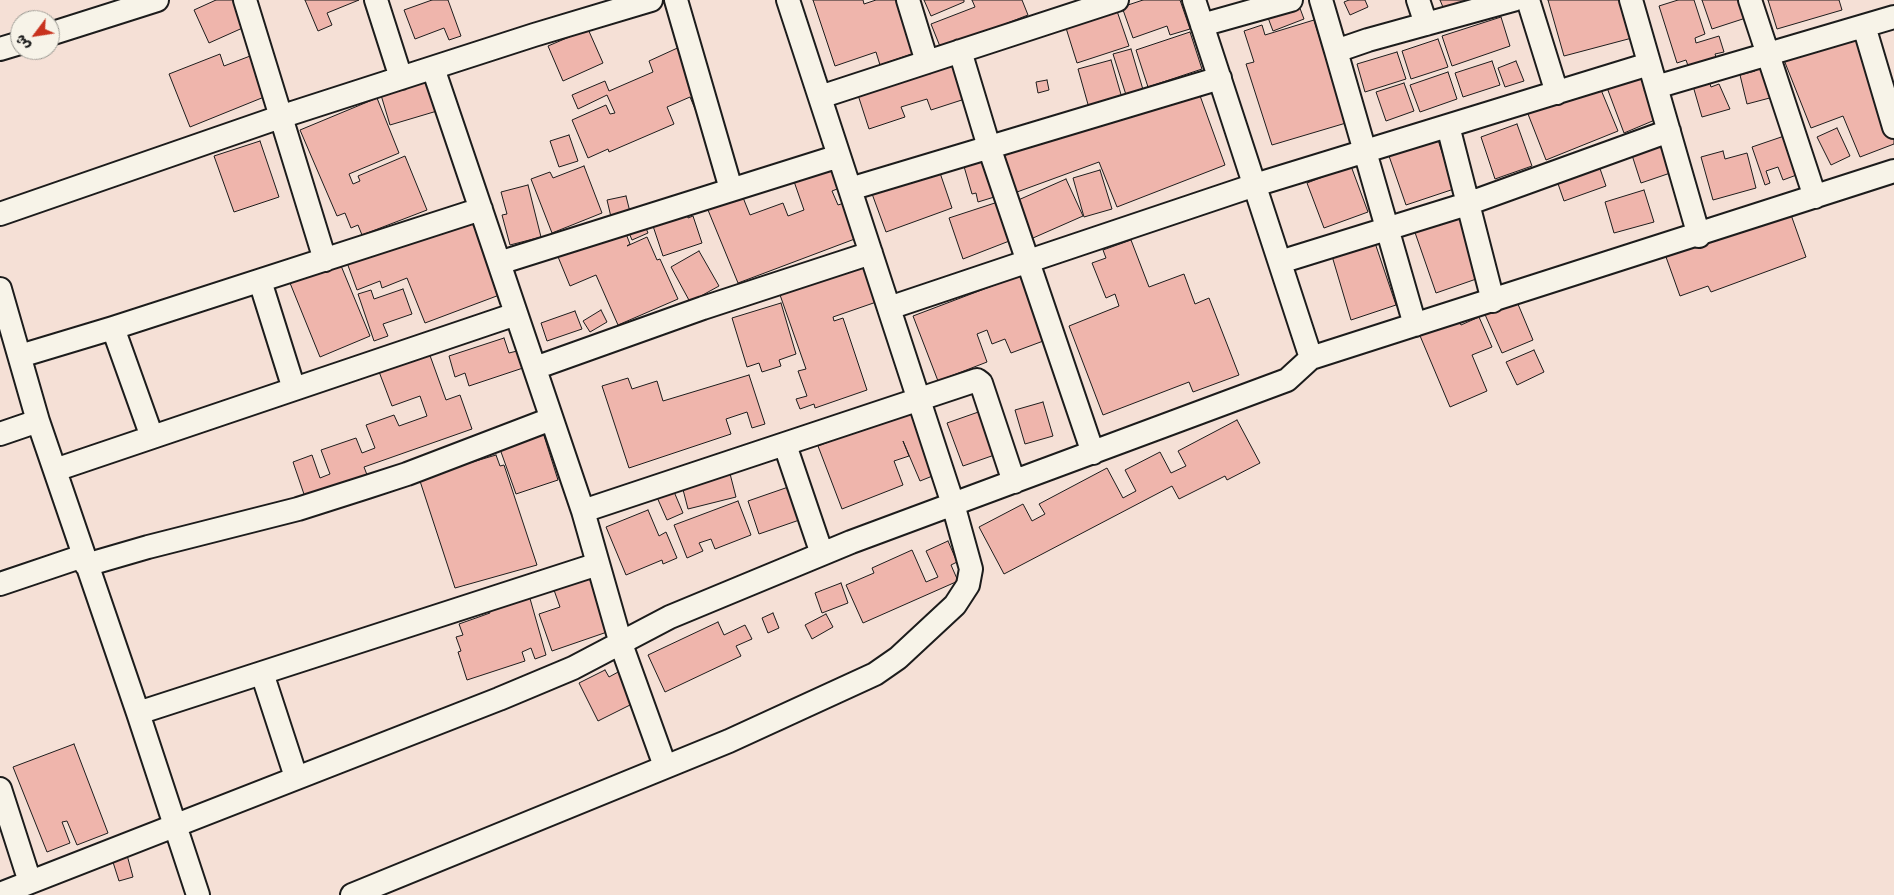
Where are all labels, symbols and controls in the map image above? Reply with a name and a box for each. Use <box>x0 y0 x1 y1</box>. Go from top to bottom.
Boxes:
north arrow <box>10 10 60 60</box>
text: ش <box>8 29 37 56</box>

